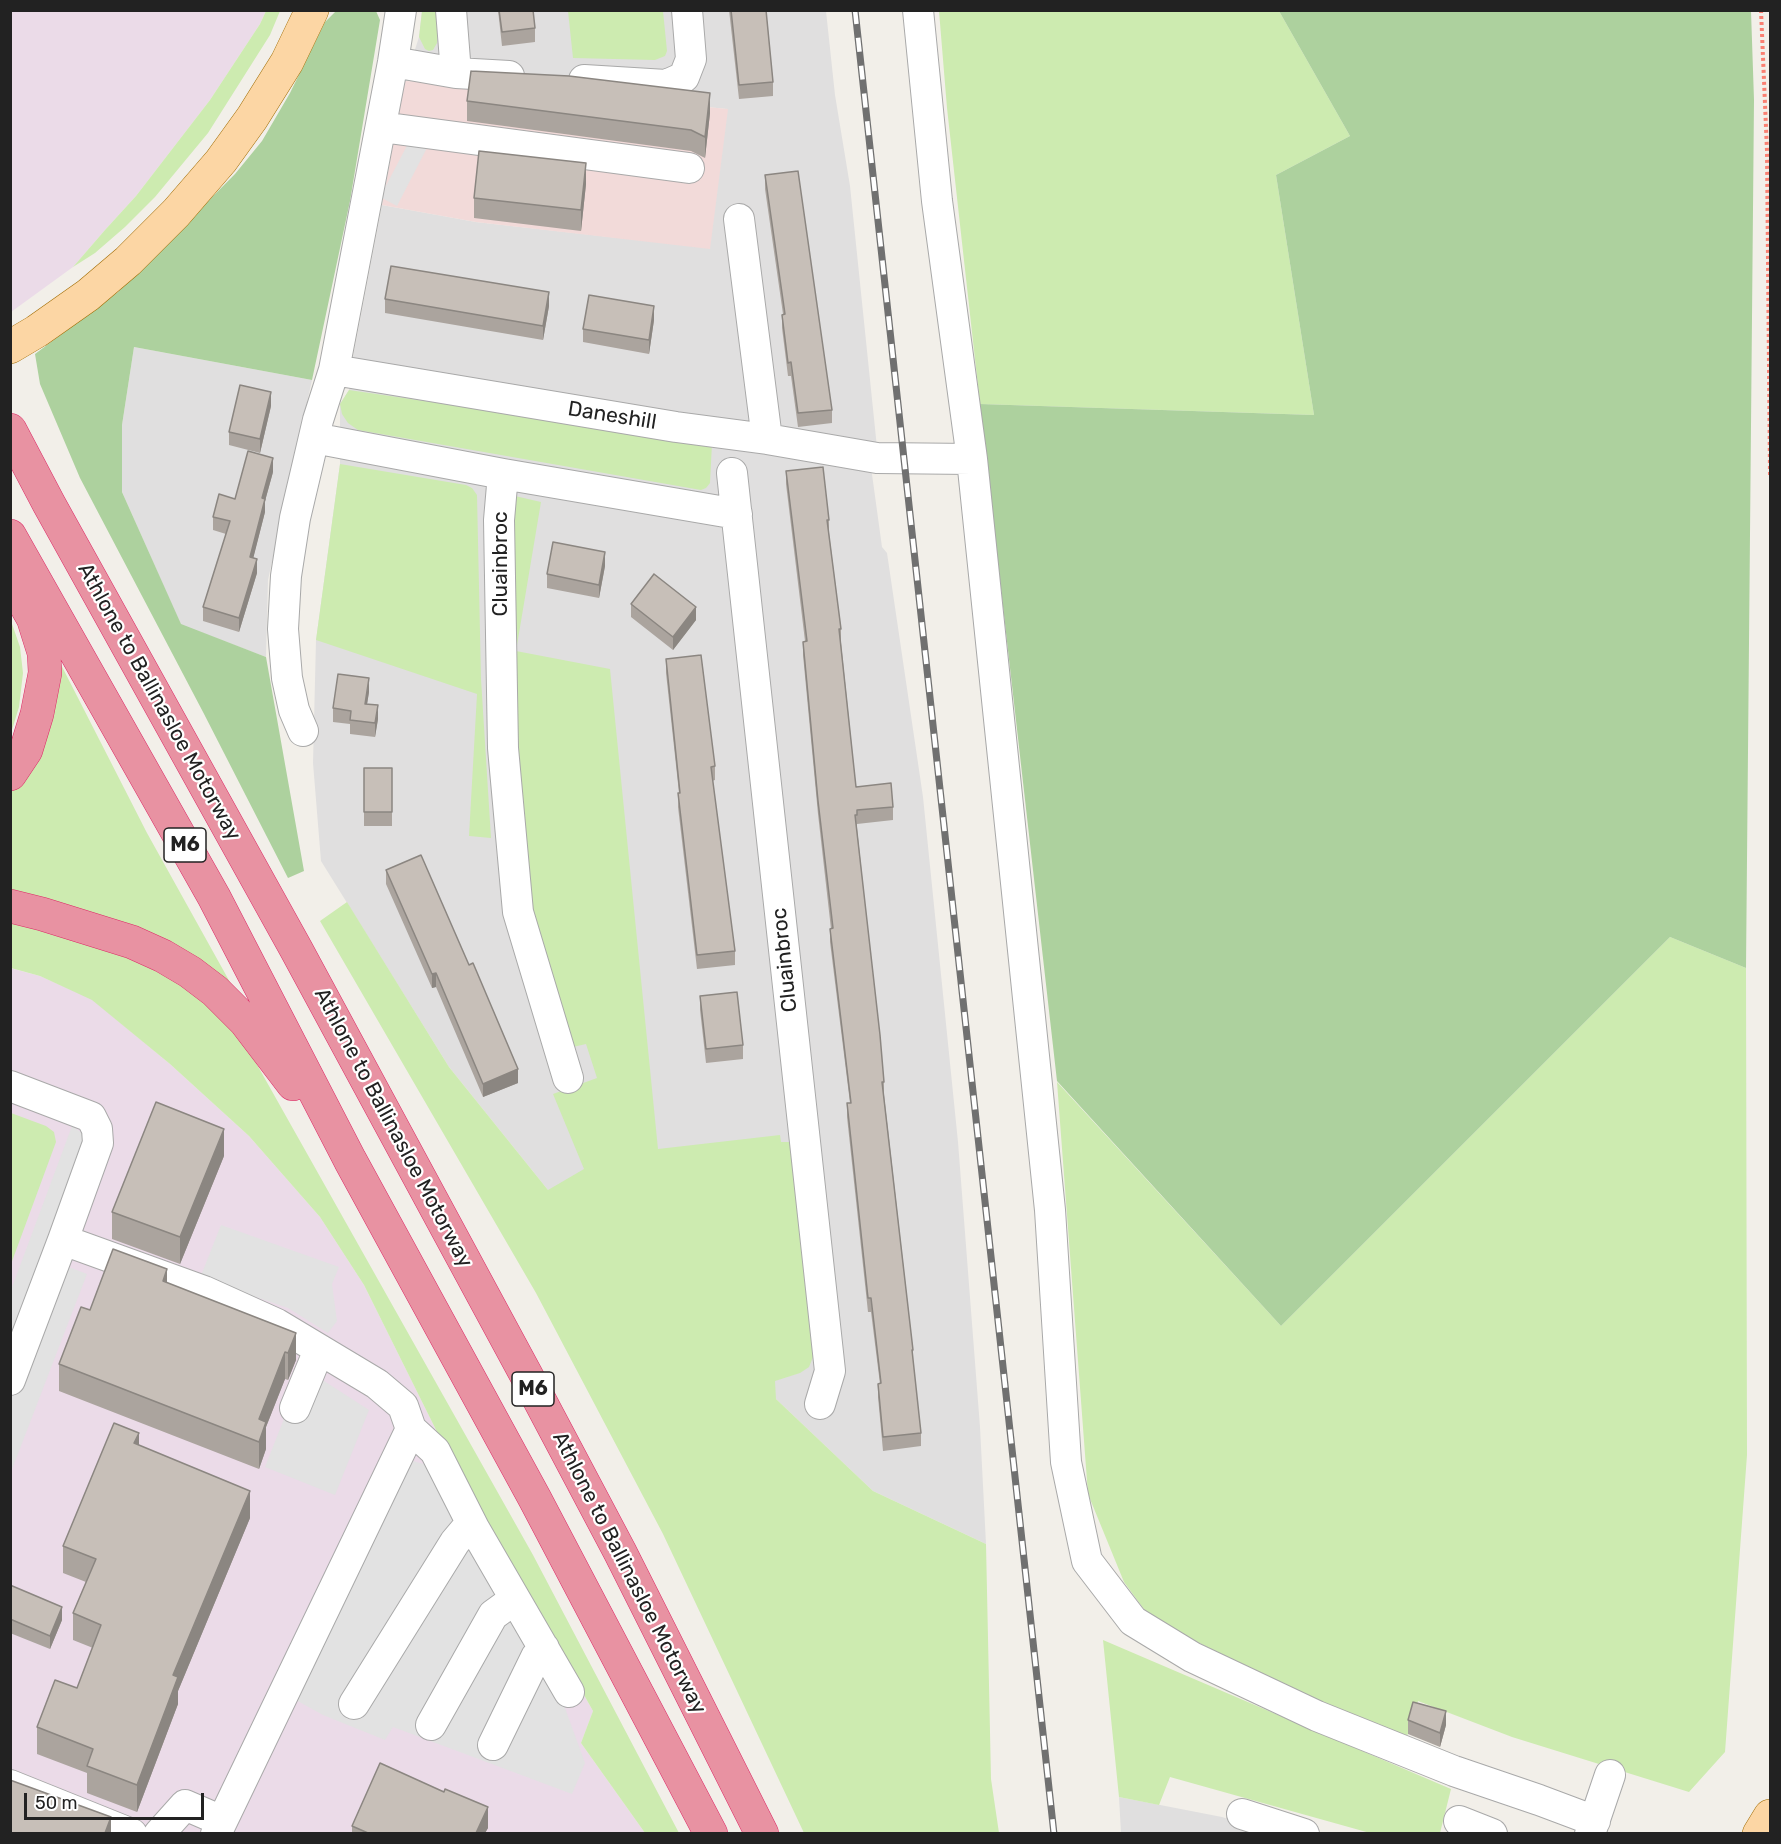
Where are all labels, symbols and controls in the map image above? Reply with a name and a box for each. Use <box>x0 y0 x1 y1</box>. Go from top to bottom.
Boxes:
street label: Daneshill <box>566 397 658 435</box>
street label: Cluainbroc <box>488 511 514 617</box>
street label: Athlone to Ballinasloe Motorway <box>72 559 246 845</box>
road number: M6 <box>164 828 206 862</box>
street label: Cluainbroc <box>767 906 803 1014</box>
street label: Athlone to Ballinasloe Motorway <box>308 984 478 1272</box>
road number: M6 <box>512 1372 554 1406</box>
street label: Athlone to Ballinasloe Motorway <box>547 1428 711 1718</box>
scale bar <box>27 1781 207 1819</box>
text: 50 m <box>35 1792 78 1814</box>

